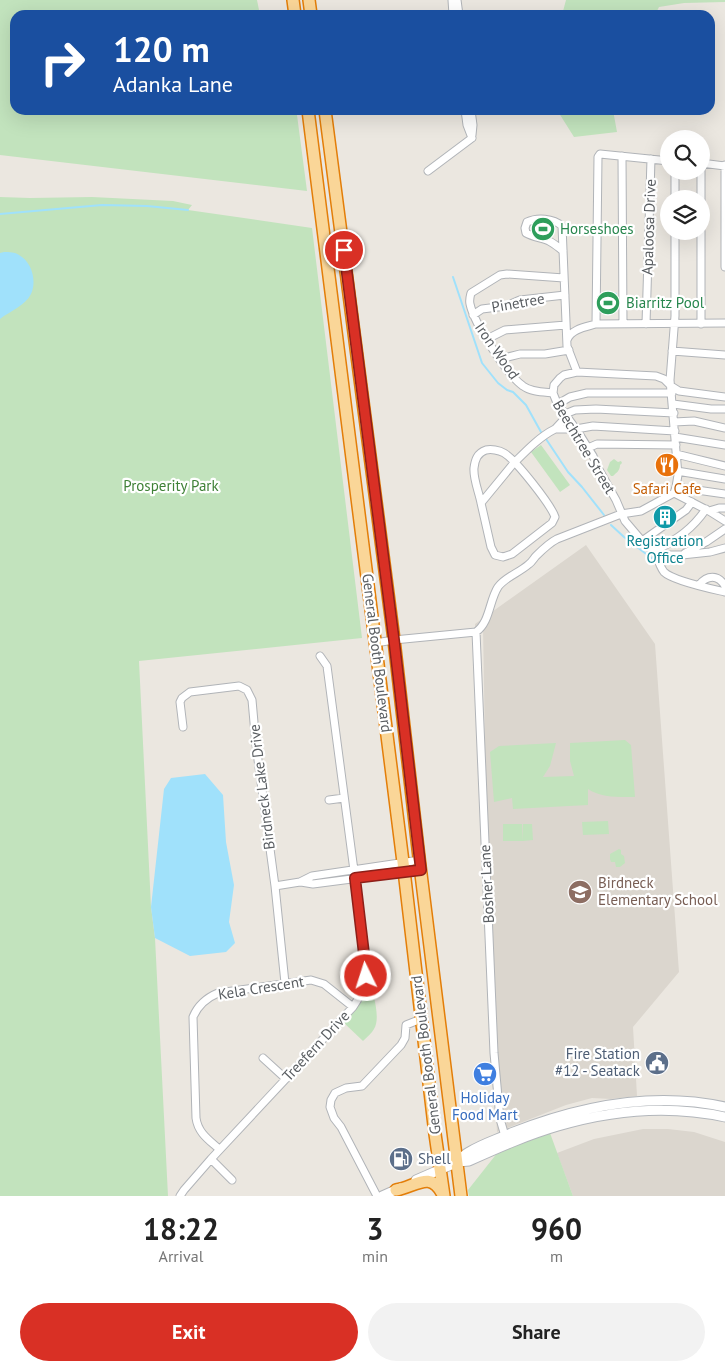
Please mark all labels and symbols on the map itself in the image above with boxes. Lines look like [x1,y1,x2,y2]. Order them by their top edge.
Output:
street label: Apaloosa Drive [637,179,660,275]
sports icon: Horseshoes [530,216,556,242]
place label: Horseshoes [560,219,634,238]
pin [323,229,365,271]
street label: Pinetree [490,289,546,317]
sports icon: Biarritz Pool [595,290,621,316]
place label: Biarritz Pool [626,293,705,312]
street label: Iron Wood [471,318,524,383]
street label: Beechtree Street [549,396,620,497]
restaurant icon: Safari Cafe [654,452,680,478]
park label: Prosperity Park [123,476,219,495]
place label: Safari Cafe [633,479,701,498]
building icon: Registration Office [652,504,678,530]
place label: Registration Office [626,531,704,567]
street label: General Booth Boulevard [358,572,397,734]
street label: Birdneck Lake Drive [244,723,279,851]
street label: Bosher Lane [475,844,498,924]
place label: Birdneck Elementary School [598,873,718,909]
school or university icon: Birdneck Elementary School [567,879,593,905]
position arrow [339,949,391,1001]
street label: Kela Crescent [217,971,305,1004]
street label: General Booth Boulevard [406,974,445,1136]
street label: Treefern Drive [278,1006,353,1085]
place label: Fire Station #12 - Seatack [555,1044,641,1080]
public building icon: Fire Station #12 - Seatack [644,1050,670,1076]
supermarket icon: Holiday Food Mart [472,1061,498,1087]
place label: Holiday Food Mart [452,1088,518,1124]
fuel station icon: Shell [388,1146,414,1172]
place label: Shell [418,1149,451,1168]

